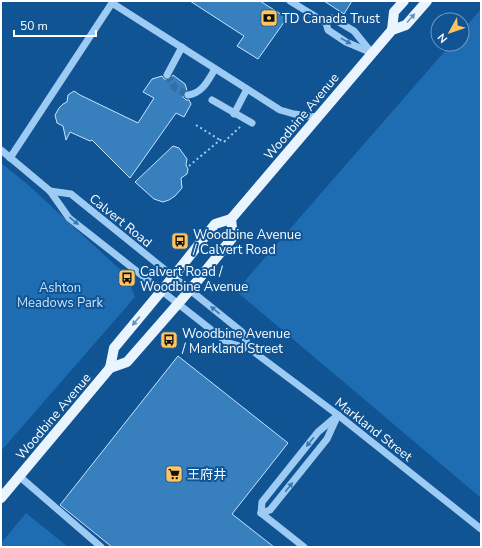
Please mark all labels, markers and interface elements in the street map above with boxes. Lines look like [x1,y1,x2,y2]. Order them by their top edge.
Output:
bank icon: TD Canada Trust [259,8,279,28]
place label: TD Canada Trust [282,10,380,28]
scale bar [14,12,96,38]
north arrow [430,12,470,52]
one-way arrow [407,13,416,24]
text: 50 m [20,18,48,34]
text: N [434,30,451,46]
one-way arrow [340,38,351,45]
street label: Woodbine Avenue [260,69,343,164]
street label: Calvert Road [85,190,155,252]
one-way arrow [68,217,79,226]
place label: Woodbine Avenue / Calvert Road [192,226,301,259]
bus stop icon: Woodbine Avenue / Calvert Road [170,231,190,251]
place label: Calvert Road / Woodbine Avenue [140,263,248,296]
bus stop icon: Calvert Road / Woodbine Avenue [117,268,137,288]
park label: Ashton Meadows Park [17,279,103,312]
one-way arrow [210,306,220,315]
one-way arrow [132,315,141,326]
place label: Woodbine Avenue / Markland Street [181,325,290,358]
bus stop icon: Woodbine Avenue / Markland Street [159,330,179,350]
street label: Woodbine Avenue [12,369,95,464]
street label: Markland Street [331,394,416,466]
one-way arrow [305,437,314,448]
supermarket icon: 王府井 [164,464,184,484]
place label: 王府井 [187,466,226,484]
one-way arrow [284,482,293,492]

